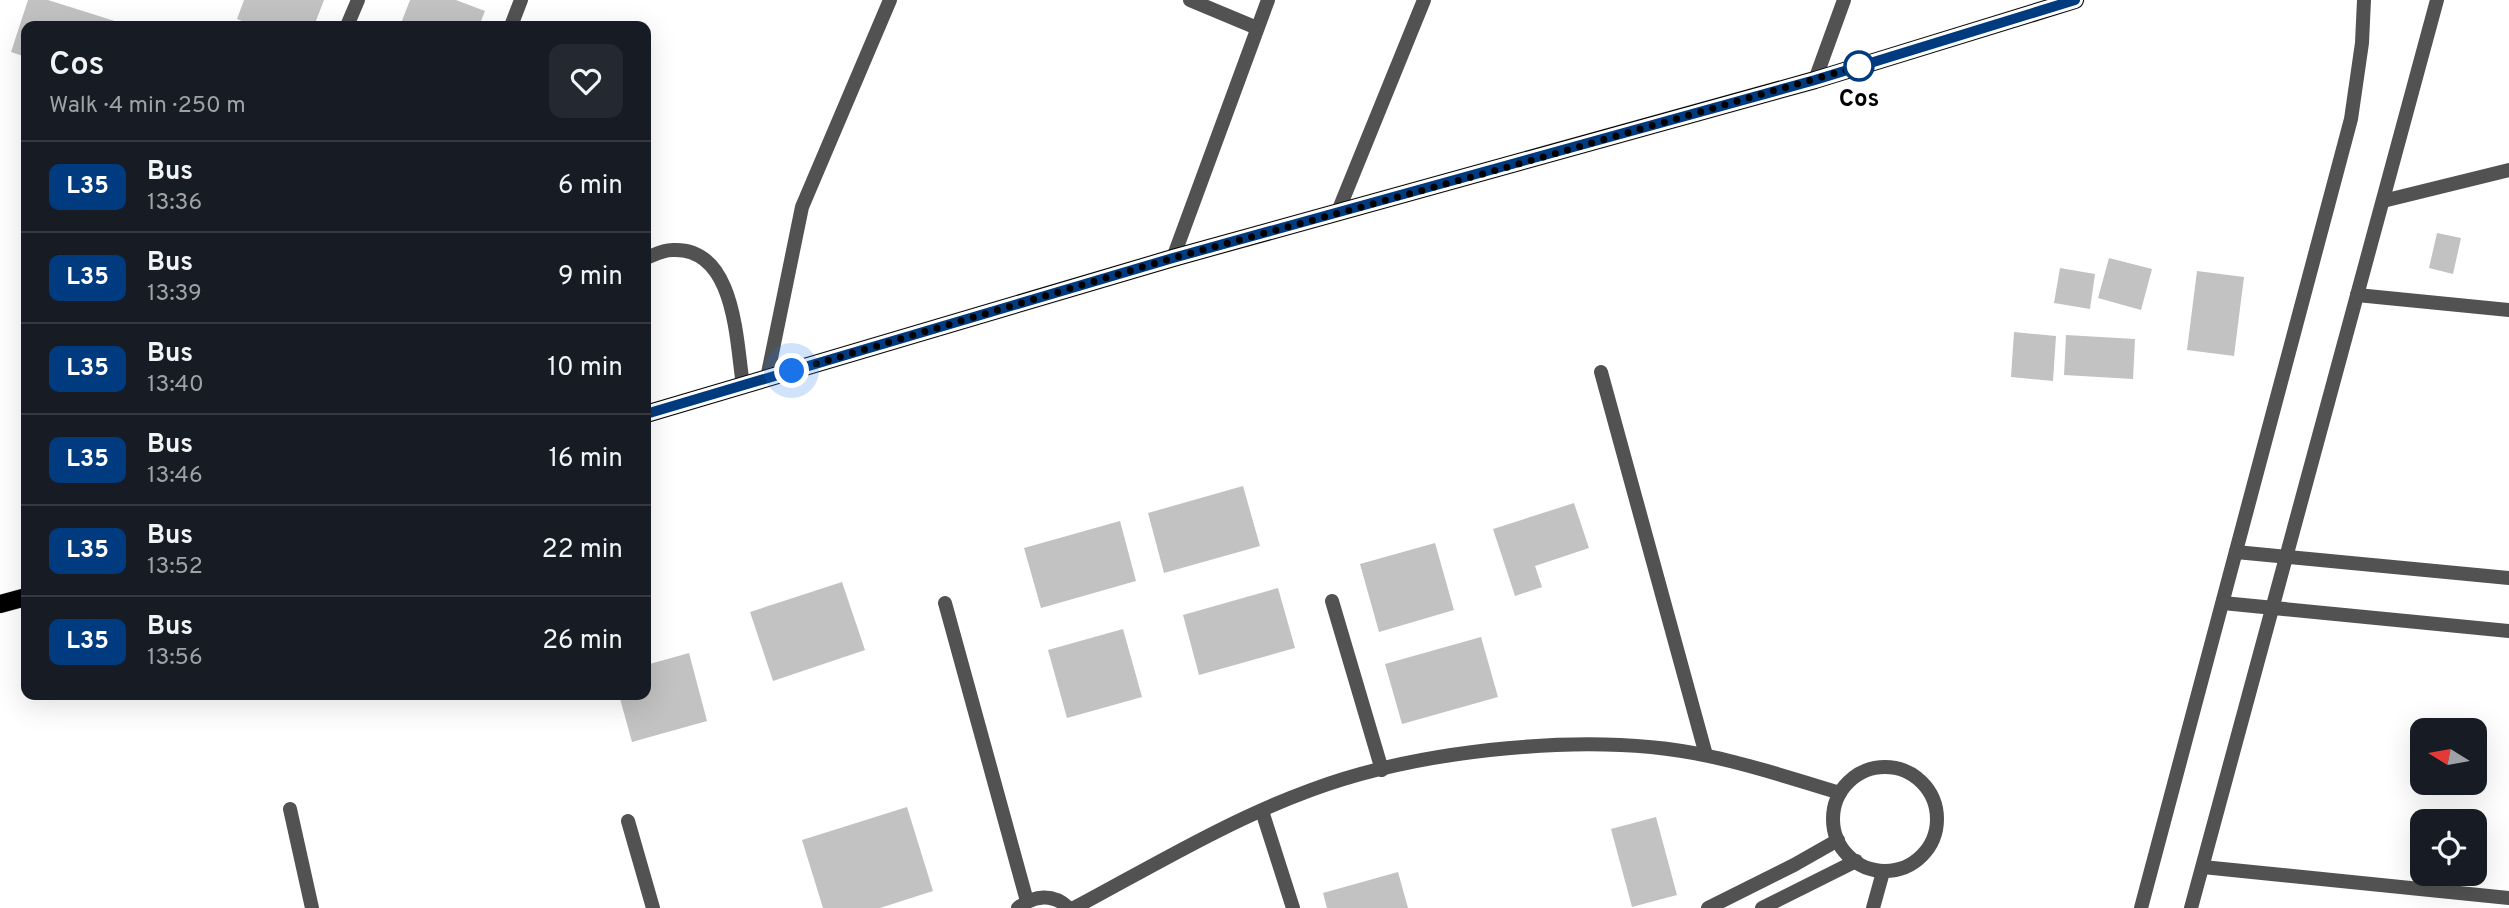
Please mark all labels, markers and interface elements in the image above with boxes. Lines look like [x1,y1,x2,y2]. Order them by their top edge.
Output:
button: heart [549,44,623,118]
text: Cos [49,45,104,87]
marker: Cos [1844,51,1874,81]
place label: Cos [1839,85,1879,115]
text: Walk · 4 min · 250 m [49,92,246,121]
text: Bus [147,156,193,189]
text: 6 min [558,170,623,203]
text: L35 [66,172,109,202]
text: 13:36 [147,189,202,218]
text: Bus [147,247,193,280]
text: 9 min [558,261,623,294]
text: L35 [66,263,109,293]
text: 13:39 [147,280,202,309]
text: Bus [147,338,193,371]
text: 10 min [547,352,623,385]
your location [774,353,809,388]
text: L35 [66,354,109,384]
text: 13:40 [147,371,204,400]
text: Bus [147,429,193,462]
text: 16 min [548,443,623,476]
text: L35 [66,445,109,475]
text: 13:46 [147,462,203,491]
text: Bus [147,520,193,553]
text: 22 min [542,534,623,567]
text: L35 [66,536,109,566]
text: 13:52 [147,553,203,582]
text: Bus [147,611,193,644]
text: 26 min [542,625,623,658]
text: L35 [66,627,109,657]
text: 13:56 [147,644,203,673]
north arrow [2410,718,2487,794]
map controls [2410,718,2487,886]
button: locate [2410,809,2487,886]

